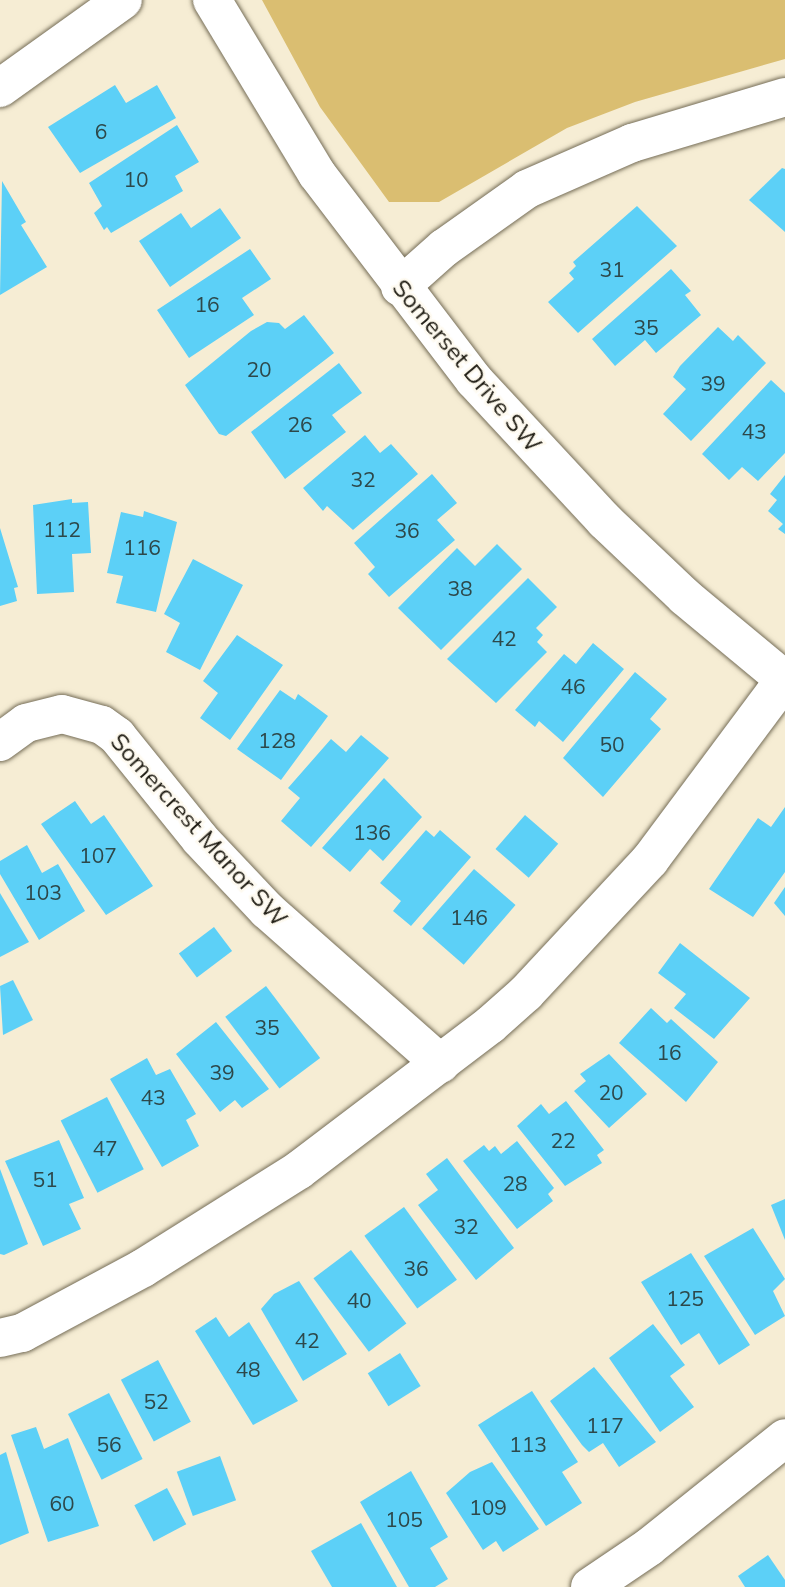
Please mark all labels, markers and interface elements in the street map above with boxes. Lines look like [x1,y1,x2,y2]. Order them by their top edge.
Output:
house number: 6 [95,118,107,144]
house number: 10 [123,166,149,192]
house number: 31 [599,256,625,282]
street label: Somerset Drive SW [386,274,548,458]
house number: 16 [194,291,220,317]
house number: 35 [633,314,659,340]
house number: 20 [246,356,272,382]
house number: 39 [700,370,726,396]
house number: 26 [287,411,313,437]
house number: 43 [741,418,767,444]
house number: 32 [350,466,376,492]
house number: 112 [43,516,81,542]
house number: 36 [394,517,420,543]
house number: 116 [123,534,161,560]
house number: 38 [447,575,473,601]
house number: 42 [491,625,517,651]
house number: 46 [560,673,586,699]
street label: Somercrest Manor SW [105,727,293,933]
house number: 128 [258,727,296,753]
house number: 50 [599,731,625,757]
house number: 136 [353,819,391,845]
house number: 107 [79,842,117,868]
house number: 103 [24,879,62,905]
house number: 146 [450,904,488,930]
house number: 35 [254,1014,280,1040]
house number: 16 [656,1039,682,1065]
house number: 39 [209,1059,235,1085]
house number: 20 [598,1079,624,1105]
house number: 43 [140,1084,166,1110]
house number: 22 [550,1127,576,1153]
house number: 47 [92,1135,118,1161]
house number: 51 [32,1166,58,1192]
house number: 28 [502,1170,528,1196]
house number: 32 [453,1213,479,1239]
house number: 36 [403,1255,429,1281]
house number: 125 [666,1285,704,1311]
house number: 40 [346,1287,372,1313]
house number: 42 [294,1327,320,1353]
house number: 48 [235,1356,261,1382]
house number: 52 [143,1388,169,1414]
house number: 117 [586,1412,624,1438]
house number: 56 [96,1431,122,1457]
house number: 113 [509,1431,547,1457]
house number: 60 [49,1490,75,1516]
house number: 109 [469,1494,507,1520]
house number: 105 [385,1506,423,1532]

